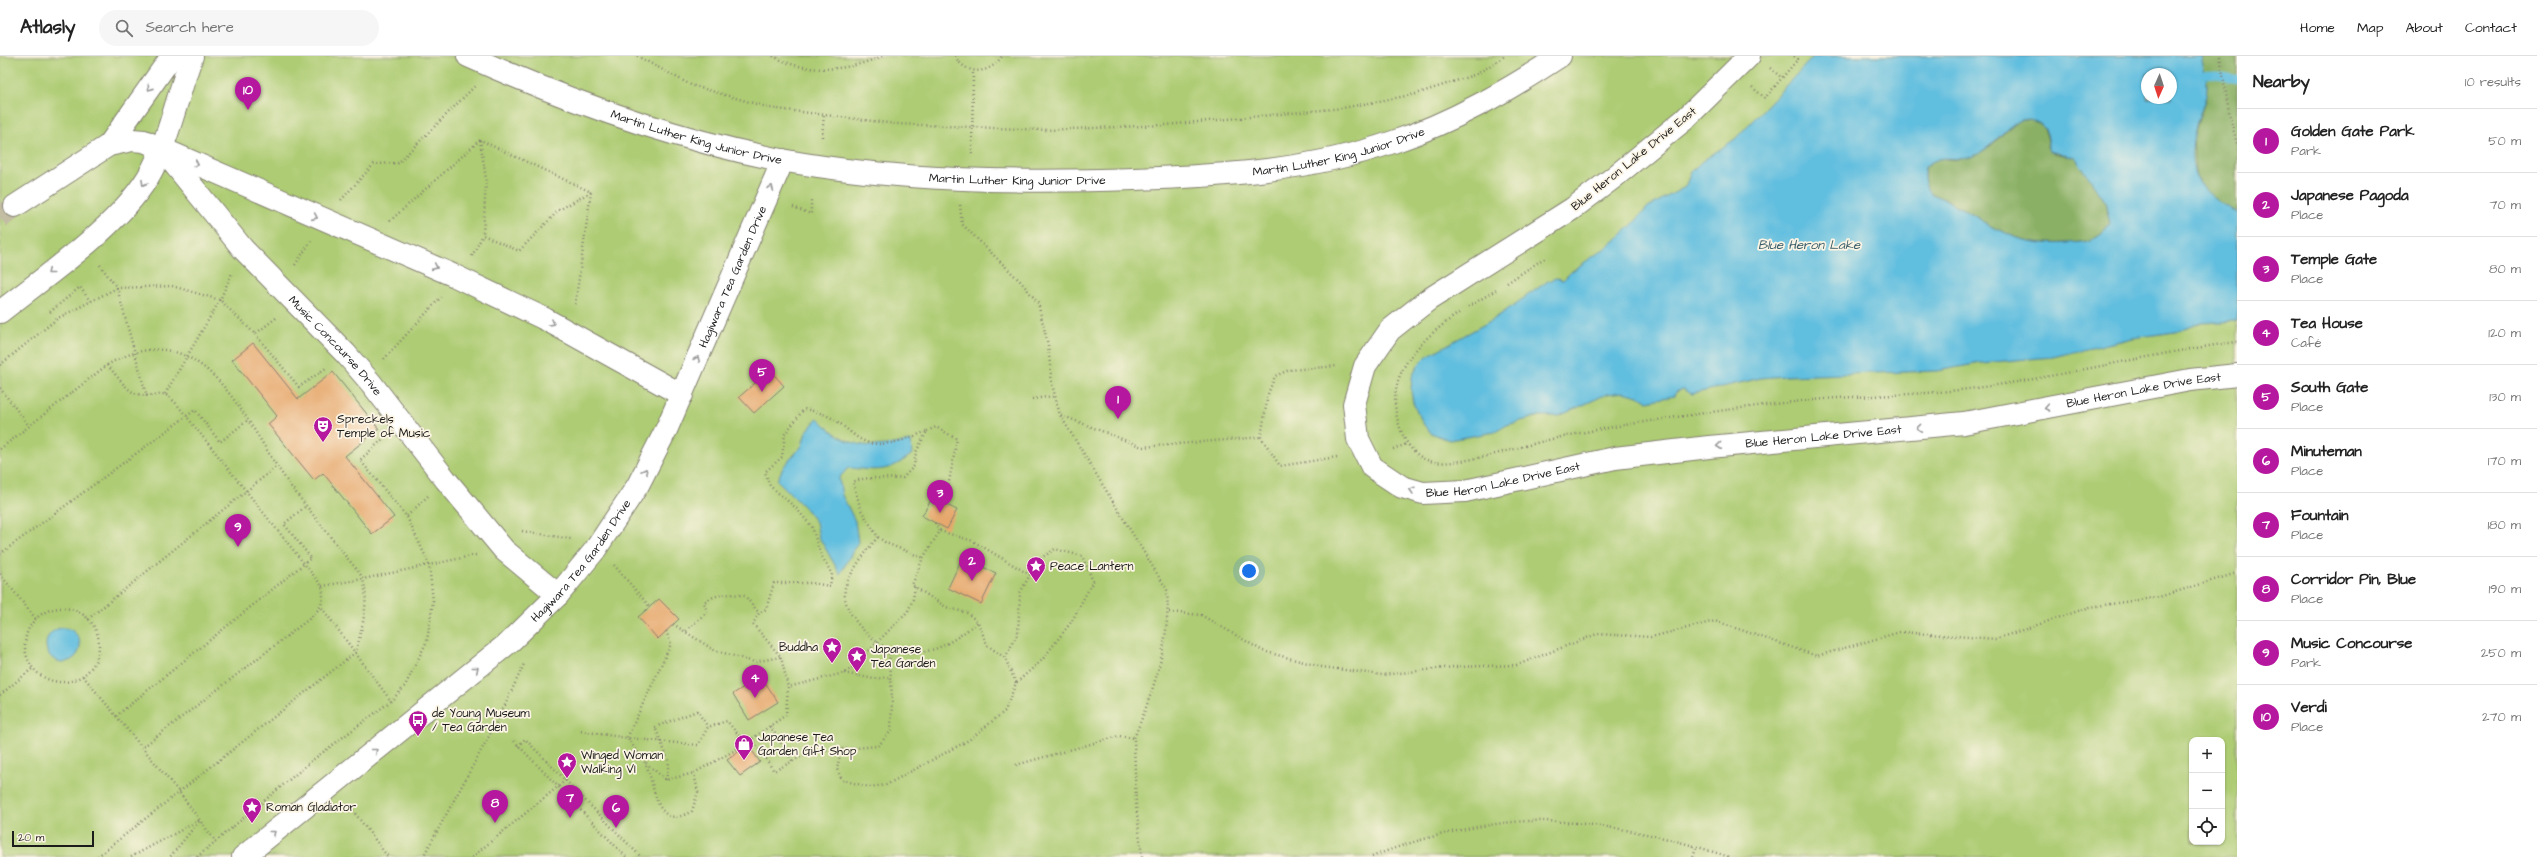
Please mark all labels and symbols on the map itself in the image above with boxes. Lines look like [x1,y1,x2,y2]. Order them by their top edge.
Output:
north arrow [2141,68,2177,104]
pin: 10 [235,77,261,110]
one-way arrow [147,84,155,91]
street label: Blue Heron Lake Drive East [1568,103,1700,215]
street label: Martin Luther King Junior Drive [609,106,784,169]
street label: Martin Luther King Junior Drive [1252,122,1428,180]
one-way arrow [192,159,200,167]
street label: Martin Luther King Junior Drive [928,169,1106,190]
one-way arrow [142,179,149,186]
one-way arrow [766,185,774,192]
street label: Hagiwara Tea Garden Drive [694,203,771,350]
one-way arrow [311,212,318,220]
water label: Blue Heron Lake [1758,236,1861,254]
one-way arrow [431,263,438,271]
one-way arrow [47,267,55,274]
street label: Music Concourse Drive [285,292,386,400]
one-way arrow [548,319,555,326]
one-way arrow [692,356,700,363]
pin: 5 [749,359,775,392]
street label: Blue Heron Lake Drive East [2065,368,2222,412]
pin: 1 [1105,386,1131,419]
one-way arrow [2044,403,2050,412]
place label: Spreckels Temple of Music [337,411,431,442]
theatre icon: Spreckels Temple of Music [312,415,334,443]
street label: Blue Heron Lake Drive East [1745,420,1902,452]
one-way arrow [1916,423,1922,432]
one-way arrow [1716,441,1722,450]
street label: Blue Heron Lake Drive East [1425,457,1582,501]
one-way arrow [641,468,648,475]
pin: 3 [927,480,953,513]
one-way arrow [1409,486,1416,495]
street label: Hagiwara Tea Garden Drive [527,495,635,626]
pin: 9 [225,514,251,547]
pin: 2 [959,548,985,581]
place icon: Peace Lantern [1025,555,1047,583]
place label: Peace Lantern [1050,558,1134,575]
your location [1239,561,1259,581]
place icon: Buddha [821,636,843,664]
place label: Buddha [779,639,818,656]
place label: Japanese Tea Garden [871,641,936,672]
place icon: Japanese Tea Garden [846,645,868,673]
pin: 4 [742,665,768,698]
one-way arrow [471,667,478,674]
place label: de Young Museum / Tea Garden [432,705,530,736]
bus stop icon: de Young Museum / Tea Garden [407,709,429,737]
place label: Japanese Tea Garden Gift Shop [758,729,857,760]
shop icon: Japanese Tea Garden Gift Shop [733,733,755,761]
place label: Winged Woman Walking VI [581,747,663,779]
one-way arrow [370,749,377,756]
place icon: Winged Woman Walking VI [556,751,578,779]
pin: 7 [557,785,583,818]
pin: 8 [482,790,508,823]
pin: 6 [603,795,629,828]
place icon: Roman Gladiator [241,796,263,824]
place label: Roman Gladiator [266,799,357,816]
scale bar [12,829,94,848]
one-way arrow [269,830,276,837]

